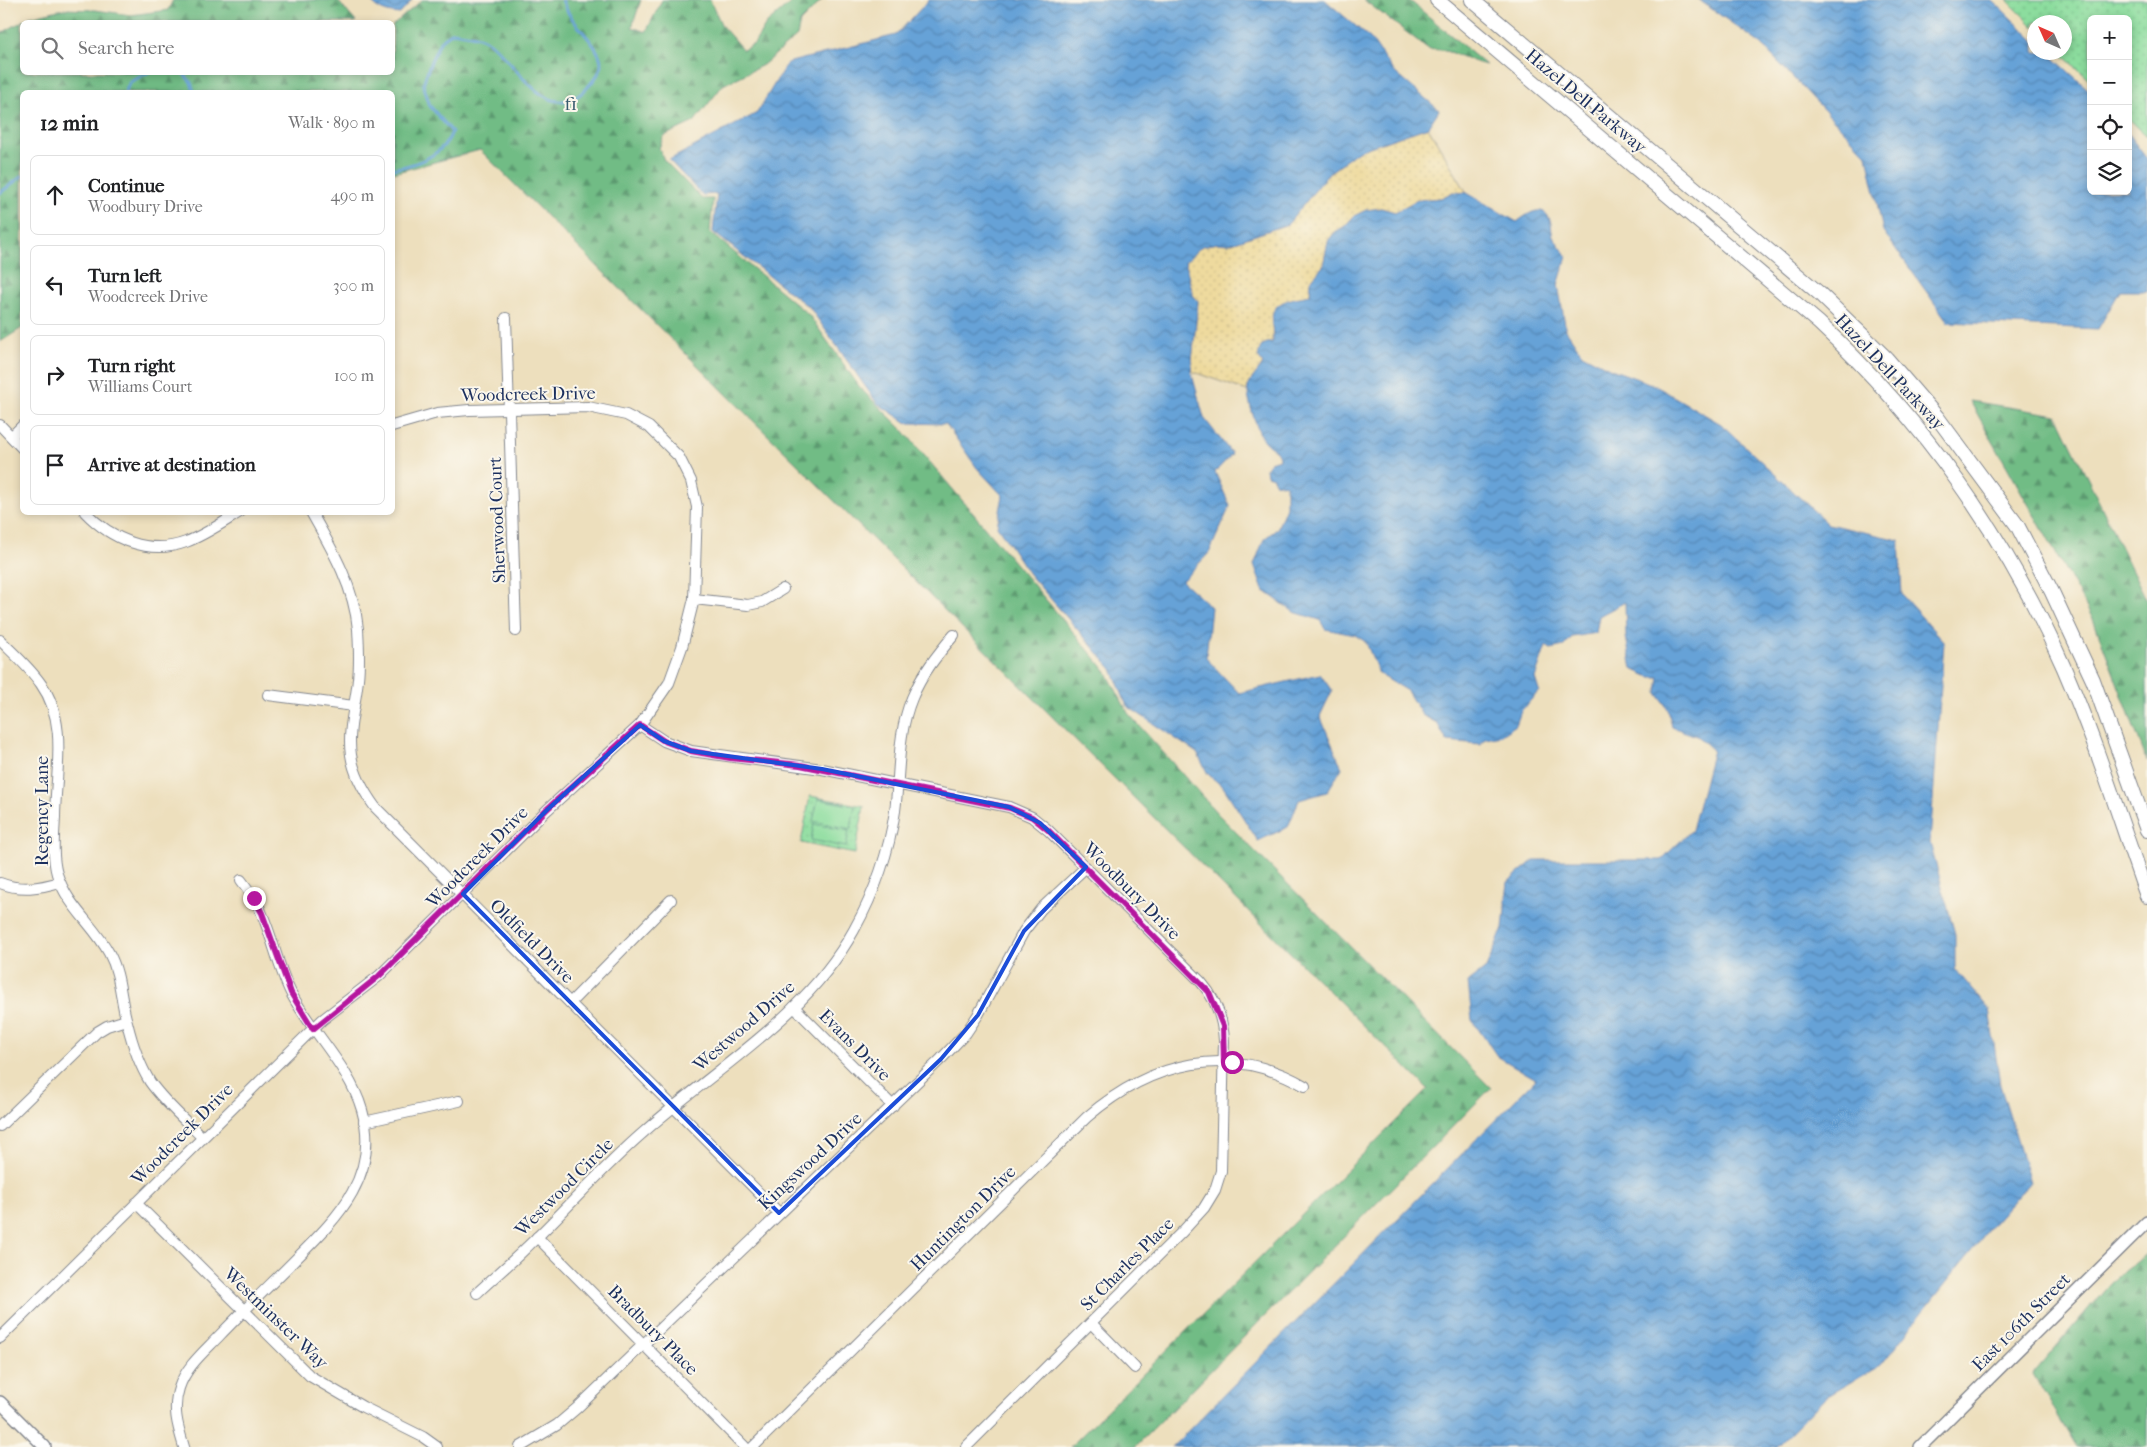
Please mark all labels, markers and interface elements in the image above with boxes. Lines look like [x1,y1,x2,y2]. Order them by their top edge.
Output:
north arrow [2027,15,2072,60]
map controls [2087,15,2132,195]
button: + [2087,15,2132,60]
search box [20,20,395,75]
icon: search [38,34,66,62]
text: Search here [78,37,174,59]
street label: Hazel Dell Parkway [1521,45,1651,159]
button: − [2087,60,2132,105]
park label: f1 [565,94,577,115]
button: locate [2087,105,2132,150]
text: 12 min [40,111,99,135]
text: Walk · 890 m [288,113,375,132]
button: layers [2087,150,2132,195]
text: Continue [88,175,164,197]
icon: ahead [41,181,69,209]
text: 490 m [331,186,374,205]
text: Woodbury Drive [88,197,203,216]
text: Turn left [88,265,162,287]
icon: left [41,271,69,299]
text: 300 m [333,276,374,295]
text: Woodcreek Drive [88,287,208,306]
street label: Hazel Dell Parkway [1830,310,1950,436]
text: Turn right [88,355,175,377]
icon: right [41,361,69,389]
text: 100 m [334,366,374,385]
text: Williams Court [88,377,192,396]
street label: Woodcreek Drive [459,383,596,406]
icon: arrive [41,451,69,479]
text: Arrive at destination [88,454,256,476]
street label: Sherwood Court [485,456,510,584]
street label: Regency Lane [32,756,53,866]
street label: Woodcreek Drive [422,802,533,913]
street label: Woodbury Drive [1078,838,1185,944]
route end [243,887,266,910]
street label: Oldfield Drive [485,895,578,988]
street label: Westwood Drive [689,977,799,1077]
street label: Evans Drive [814,1005,895,1086]
route start [1221,1051,1244,1074]
street label: Woodcreek Drive [127,1079,238,1190]
street label: Kingswood Drive [754,1108,867,1215]
street label: Westwood Circle [510,1134,618,1241]
street label: Huntington Drive [906,1161,1020,1275]
street label: St Charles Place [1076,1213,1178,1315]
street label: Westminster Way [218,1263,333,1374]
street label: East 106th Street [1968,1269,2075,1376]
street label: Bradbury Place [603,1281,702,1380]

